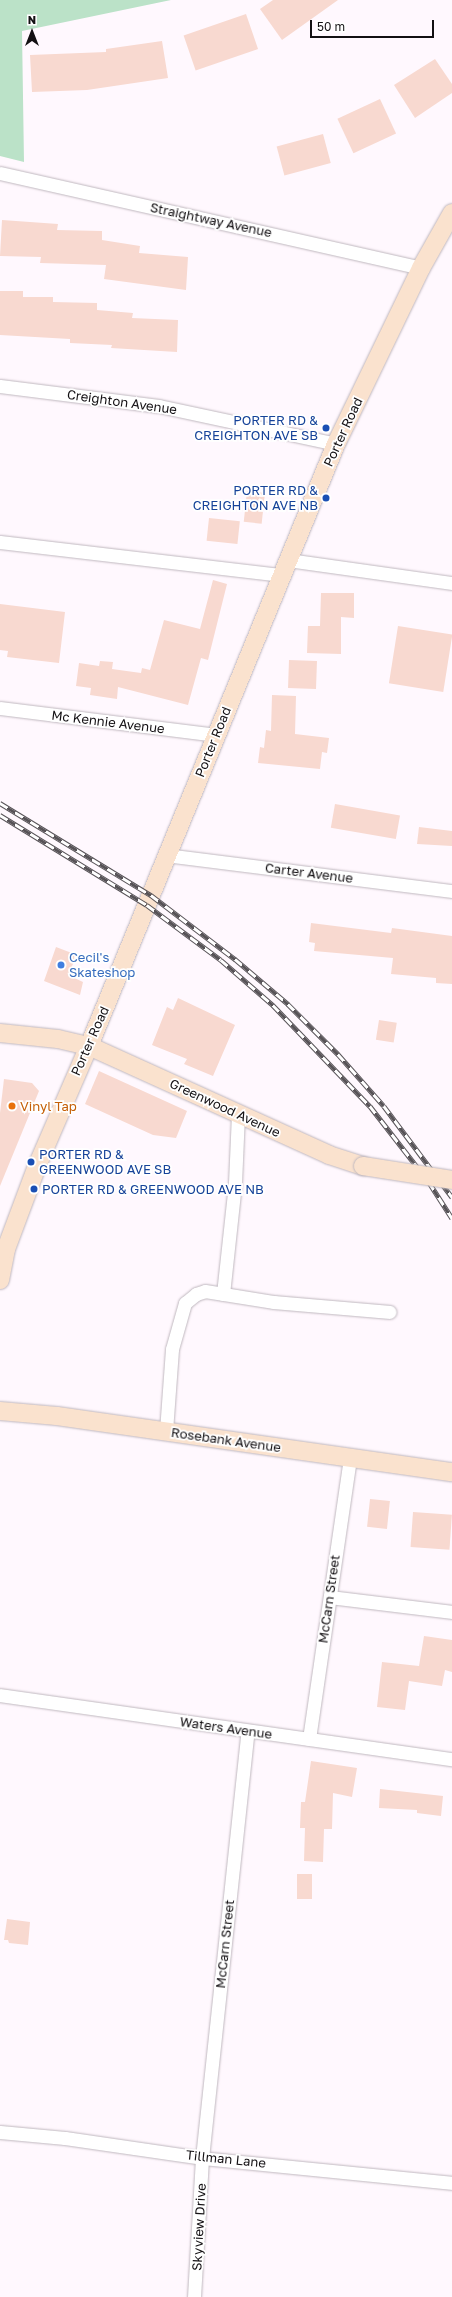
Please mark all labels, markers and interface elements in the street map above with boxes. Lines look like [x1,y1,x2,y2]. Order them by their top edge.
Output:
north arrow [12,12,52,52]
scale bar [312,12,436,38]
text: N [28,13,36,26]
text: 50 m [317,19,345,34]
street label: Straightway Avenue [149,199,273,241]
street label: Creighton Avenue [66,387,178,417]
street label: Porter Road [320,395,366,469]
place label: PORTER RD & CREIGHTON AVE SB [194,413,318,444]
marker: PORTER RD & CREIGHTON AVE SB [321,423,331,433]
place label: PORTER RD & CREIGHTON AVE NB [193,483,318,514]
marker: PORTER RD & CREIGHTON AVE NB [321,493,331,503]
street label: Porter Road [192,705,234,779]
street label: Mc Kennie Avenue [51,707,165,737]
street label: Carter Avenue [264,860,354,886]
place label: Cecil's Skateshop [69,950,135,981]
marker: Cecil's Skateshop [56,960,66,970]
street label: Porter Road [68,1004,112,1078]
street label: Greenwood Avenue [167,1076,283,1140]
place label: Vinyl Tap [20,1098,77,1114]
marker: Vinyl Tap [7,1101,17,1111]
place label: PORTER RD & GREENWOOD AVE SB [39,1147,171,1178]
marker: PORTER RD & GREENWOOD AVE SB [26,1157,36,1167]
place label: PORTER RD & GREENWOOD AVE NB [42,1181,264,1197]
marker: PORTER RD & GREENWOOD AVE NB [29,1184,39,1194]
street label: Rosebank Avenue [170,1425,282,1455]
street label: McCarn Street [315,1554,343,1644]
street label: Waters Avenue [179,1714,273,1742]
street label: McCarn Street [213,1899,237,1989]
street label: Tillman Lane [185,2147,267,2171]
street label: Skyview Drive [189,2183,209,2271]

